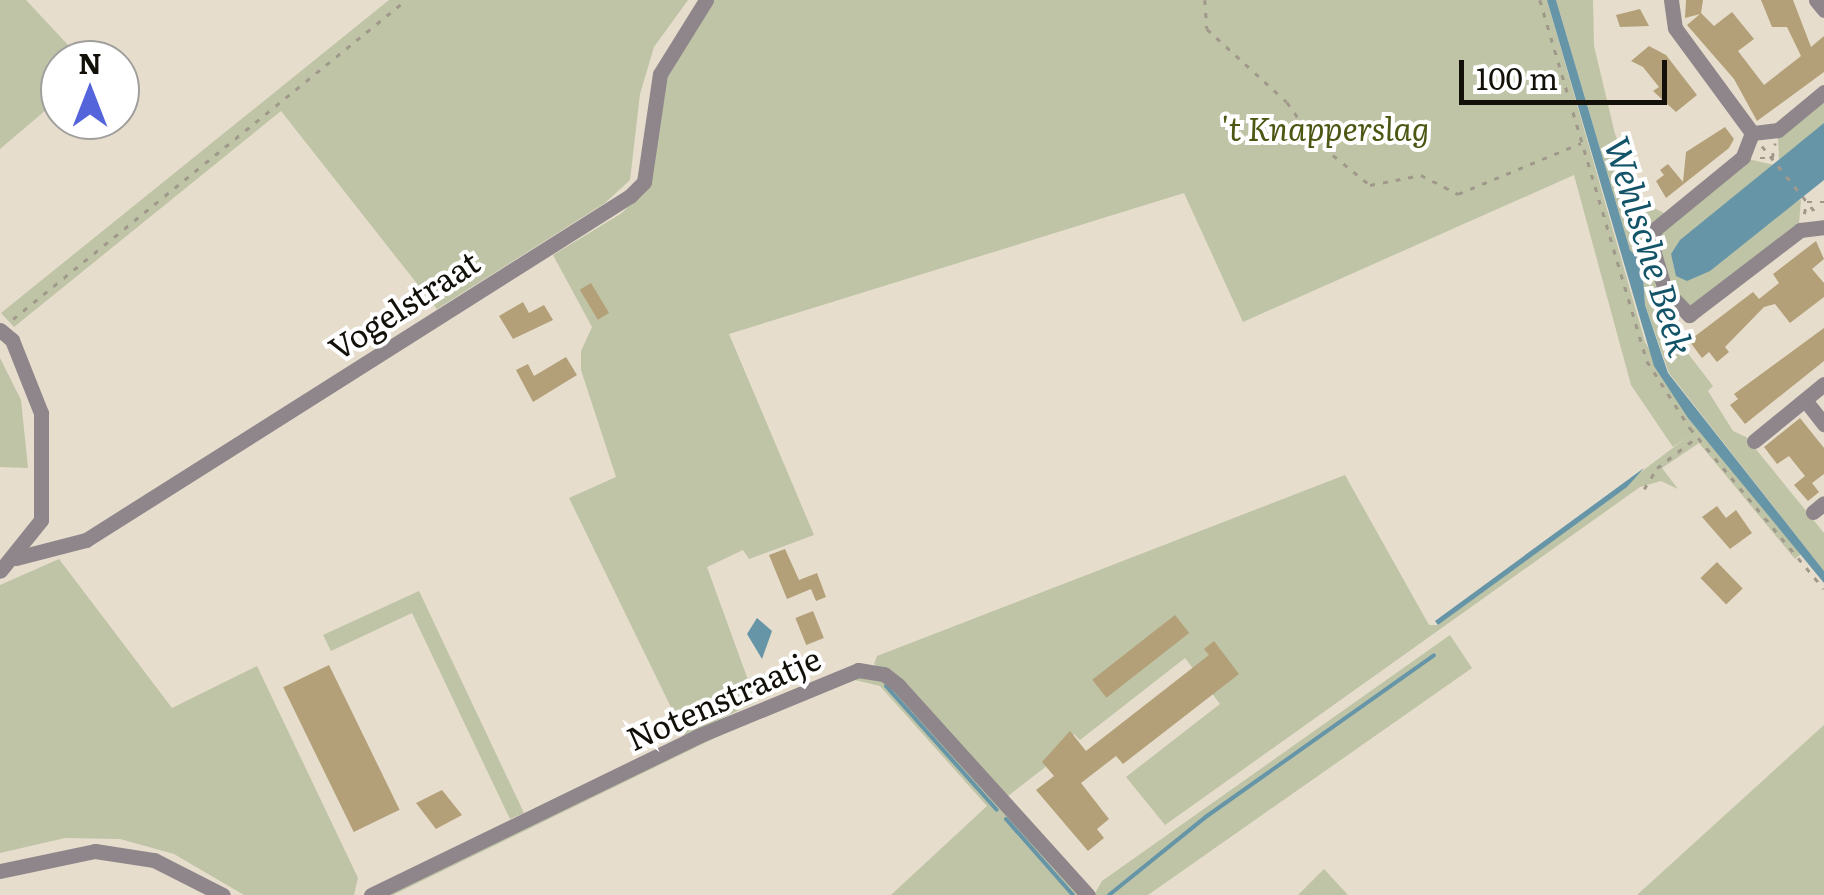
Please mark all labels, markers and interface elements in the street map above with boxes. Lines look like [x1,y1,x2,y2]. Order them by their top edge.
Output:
north arrow [40,40,140,140]
scale bar [1464,40,1672,102]
text: N [78,41,102,83]
text: 100 m [1476,55,1558,99]
park label: 't Knapperslag [1221,108,1429,146]
water label: Wehlsche Beek [1598,131,1704,361]
street label: Vogelstraat [321,241,485,367]
street label: Notenstraatje [620,637,826,757]

